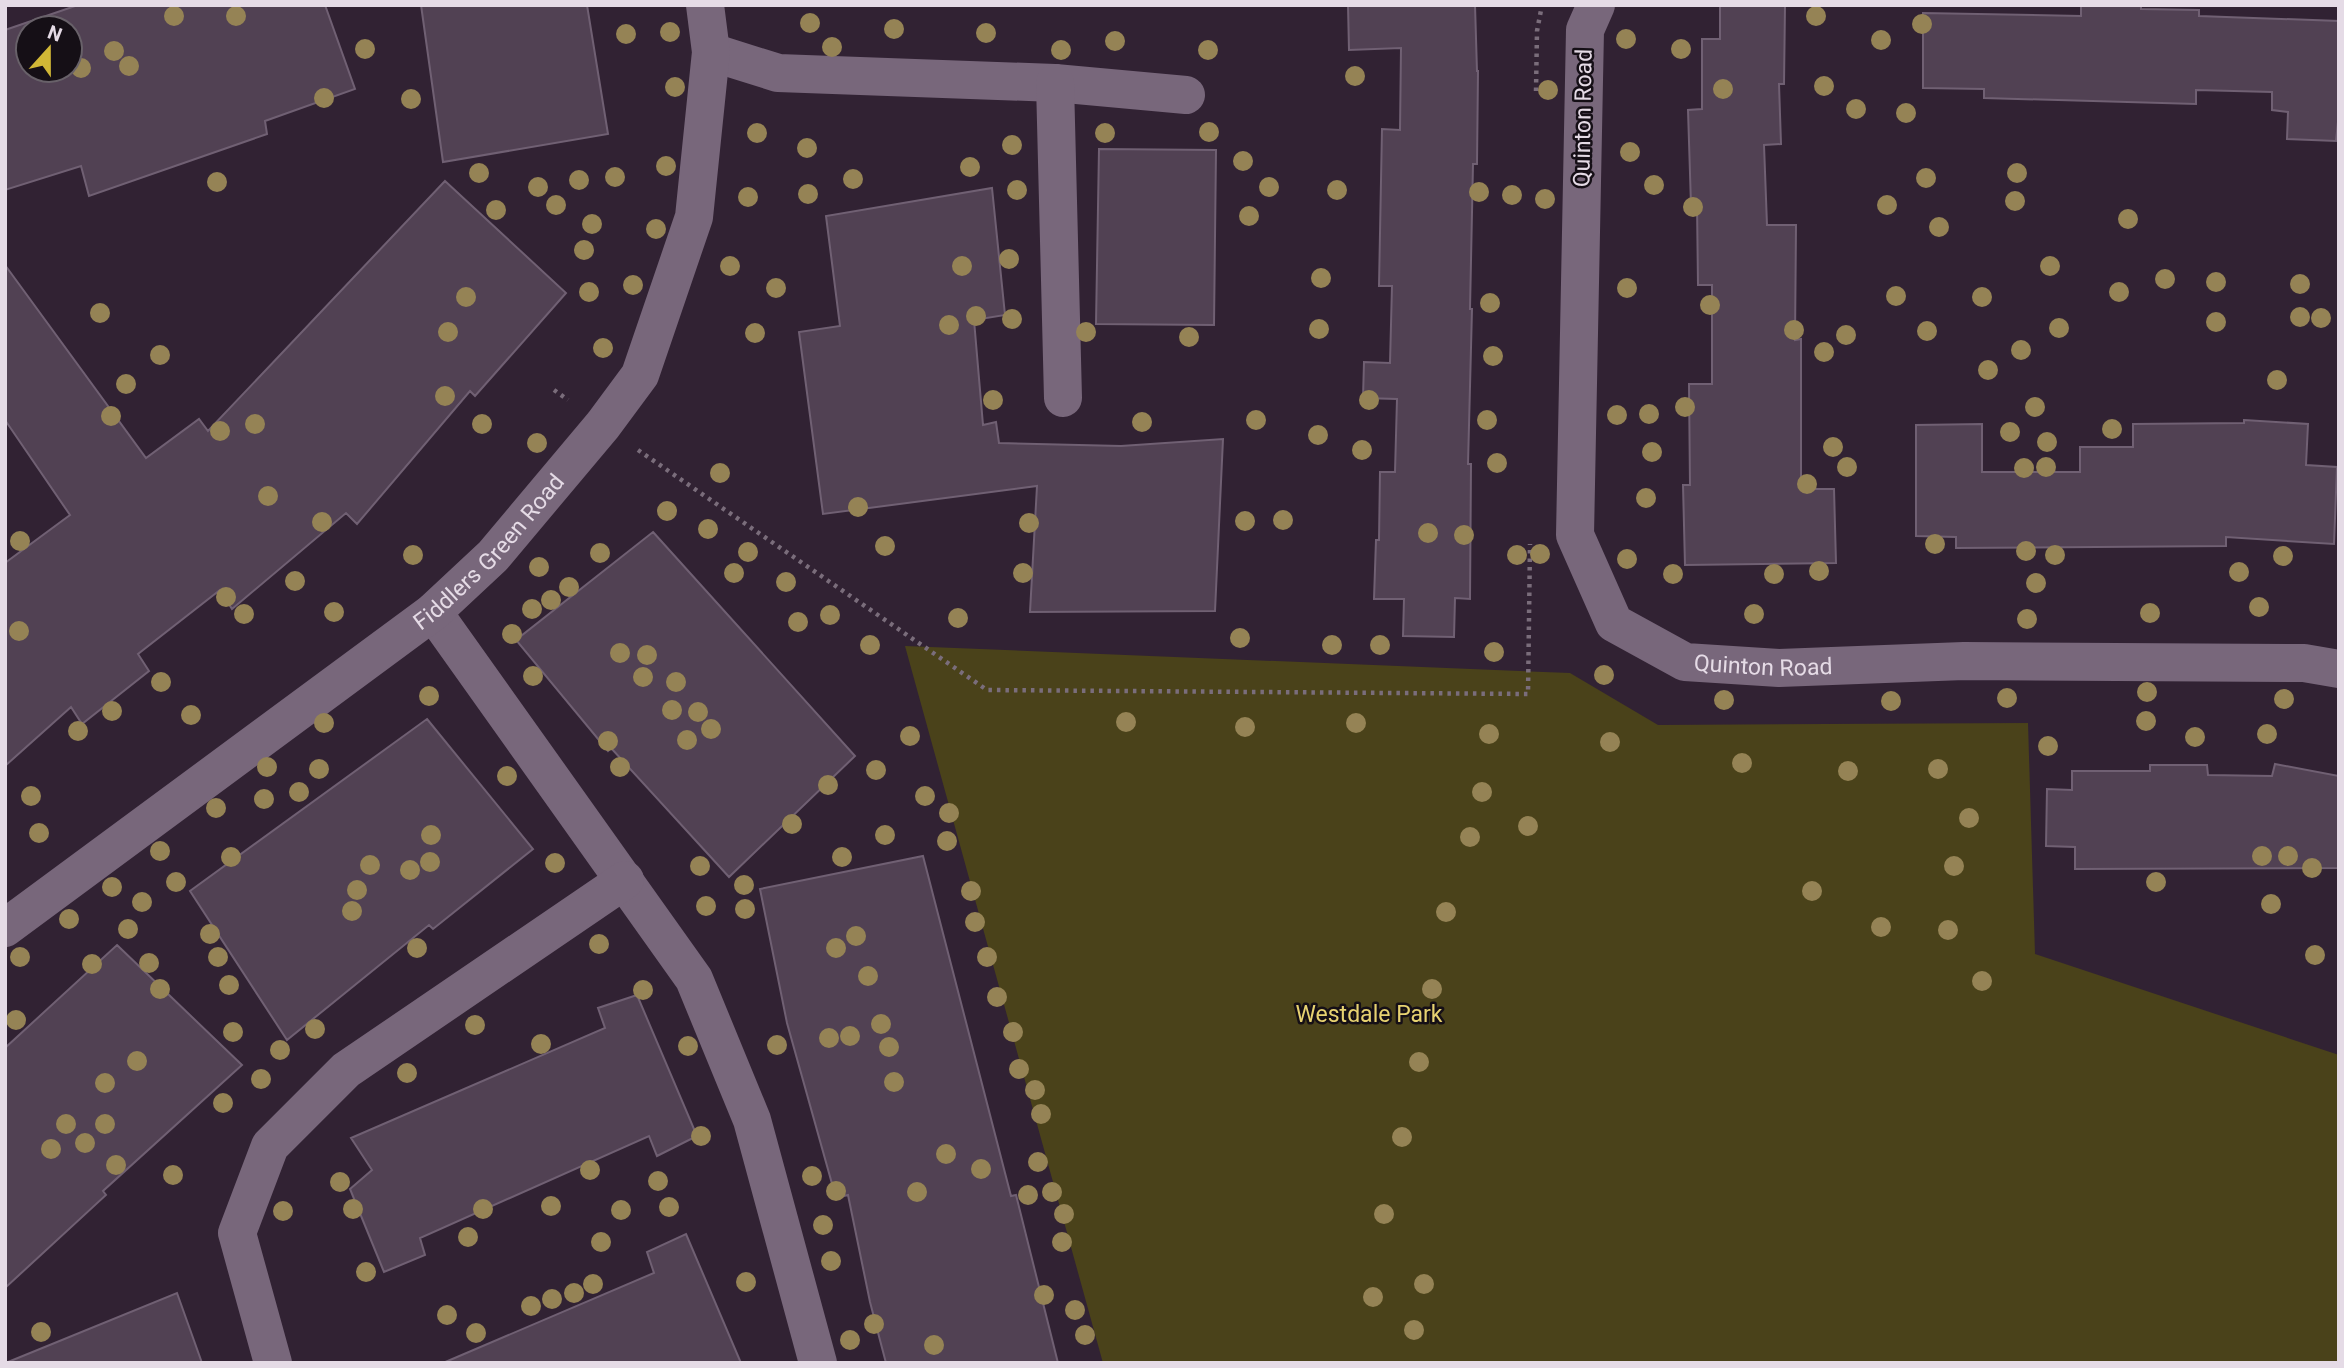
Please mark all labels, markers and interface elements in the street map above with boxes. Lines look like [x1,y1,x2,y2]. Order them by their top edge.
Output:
north arrow [14,14,84,84]
text: N [45,20,65,47]
street label: Quinton Road [1568,49,1598,187]
street label: Fiddlers Green Road [408,468,570,635]
street label: Quinton Road [1693,649,1833,682]
park label: Westdale Park [1296,1001,1443,1028]

